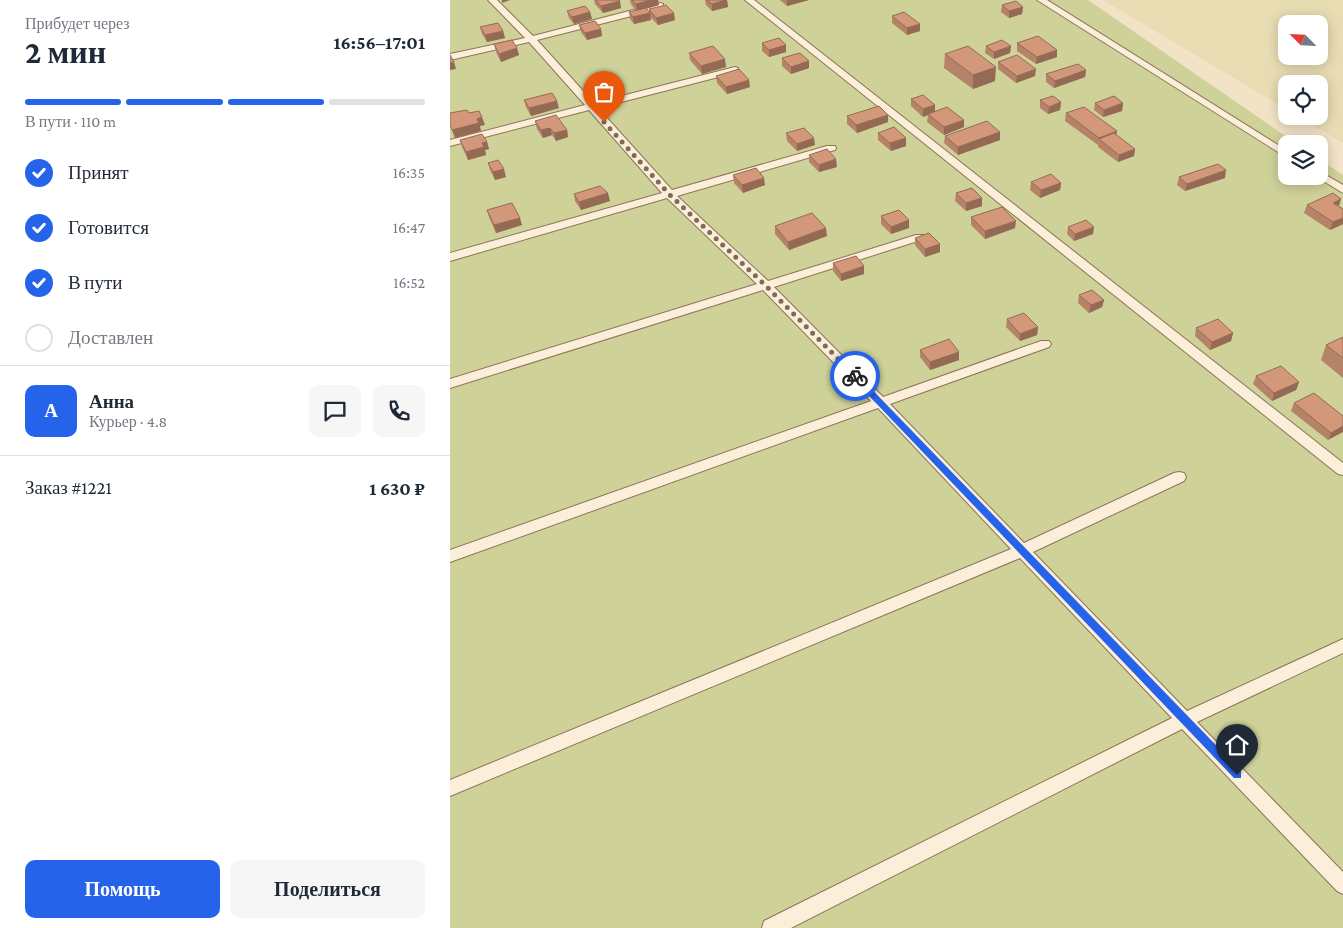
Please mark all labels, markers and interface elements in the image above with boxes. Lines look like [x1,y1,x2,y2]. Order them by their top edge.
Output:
text: Прибудет через [25,15,130,32]
north arrow [1278,15,1328,65]
map controls [1278,15,1328,185]
text: 16:56–17:01 [333,32,425,53]
text: 2 мин [25,34,106,70]
pin [583,71,625,122]
button: locate [1278,75,1328,125]
icon: bag [590,78,618,106]
text: В пути · 110 m [25,113,116,130]
button: layers [1278,135,1328,185]
icon: check [25,159,53,187]
text: Принят [68,162,129,183]
text: 16:35 [393,164,425,181]
icon: check [25,214,53,242]
text: Готовится [68,217,149,238]
text: 16:47 [393,219,425,236]
icon: check [25,269,53,297]
text: В пути [68,272,122,293]
text: 16:52 [393,274,425,291]
text: Доставлен [68,327,153,348]
courier [830,351,880,401]
icon: bike [841,362,869,390]
button: chat [309,385,361,437]
button: phone [373,385,425,437]
text: Анна [89,391,134,412]
text: А [44,400,58,421]
text: Курьер · 4.8 [89,413,167,430]
text: Заказ #1221 [25,477,112,498]
text: 1 630 ₽ [369,478,425,499]
pin [1216,724,1258,775]
icon: home [1223,731,1251,759]
button: Помощь [25,860,220,918]
button: Поделиться [230,860,425,918]

